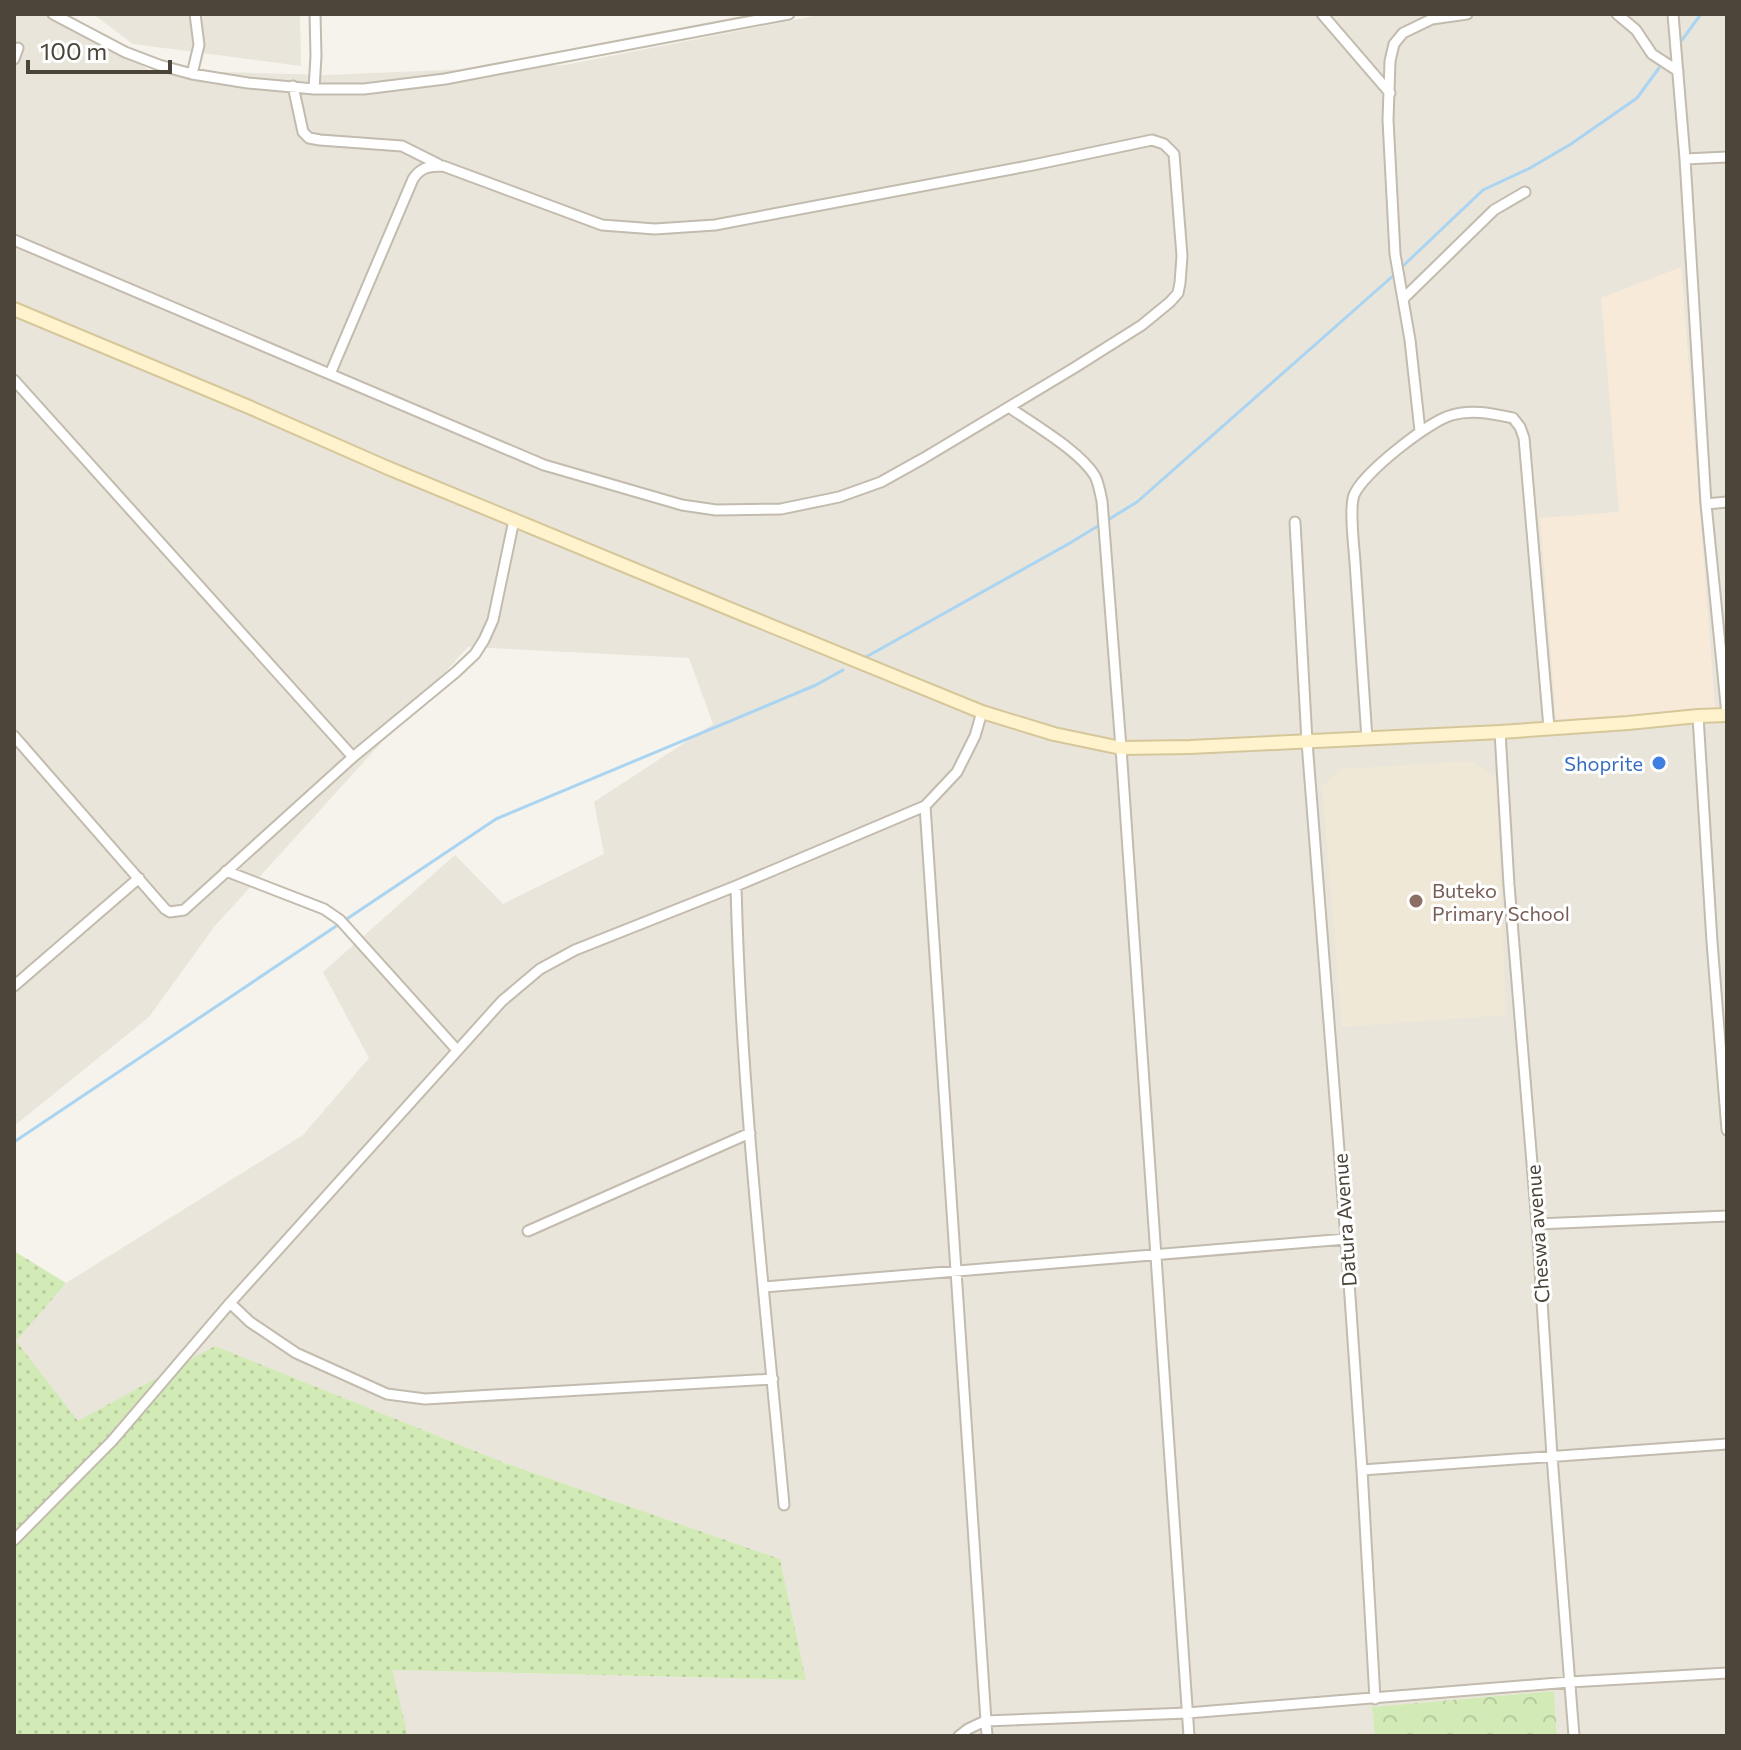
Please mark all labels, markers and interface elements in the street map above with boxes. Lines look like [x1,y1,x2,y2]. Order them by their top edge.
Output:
scale bar [28,24,170,74]
text: 100 m [40,36,107,65]
place label: Shoprite [1564,751,1643,775]
marker: Shoprite [1650,754,1668,772]
place label: Buteko Primary School [1432,878,1570,925]
marker: Buteko Primary School [1407,892,1425,910]
street label: Datura Avenue [1327,1153,1361,1287]
street label: Cheswa avenue [1520,1164,1554,1304]

